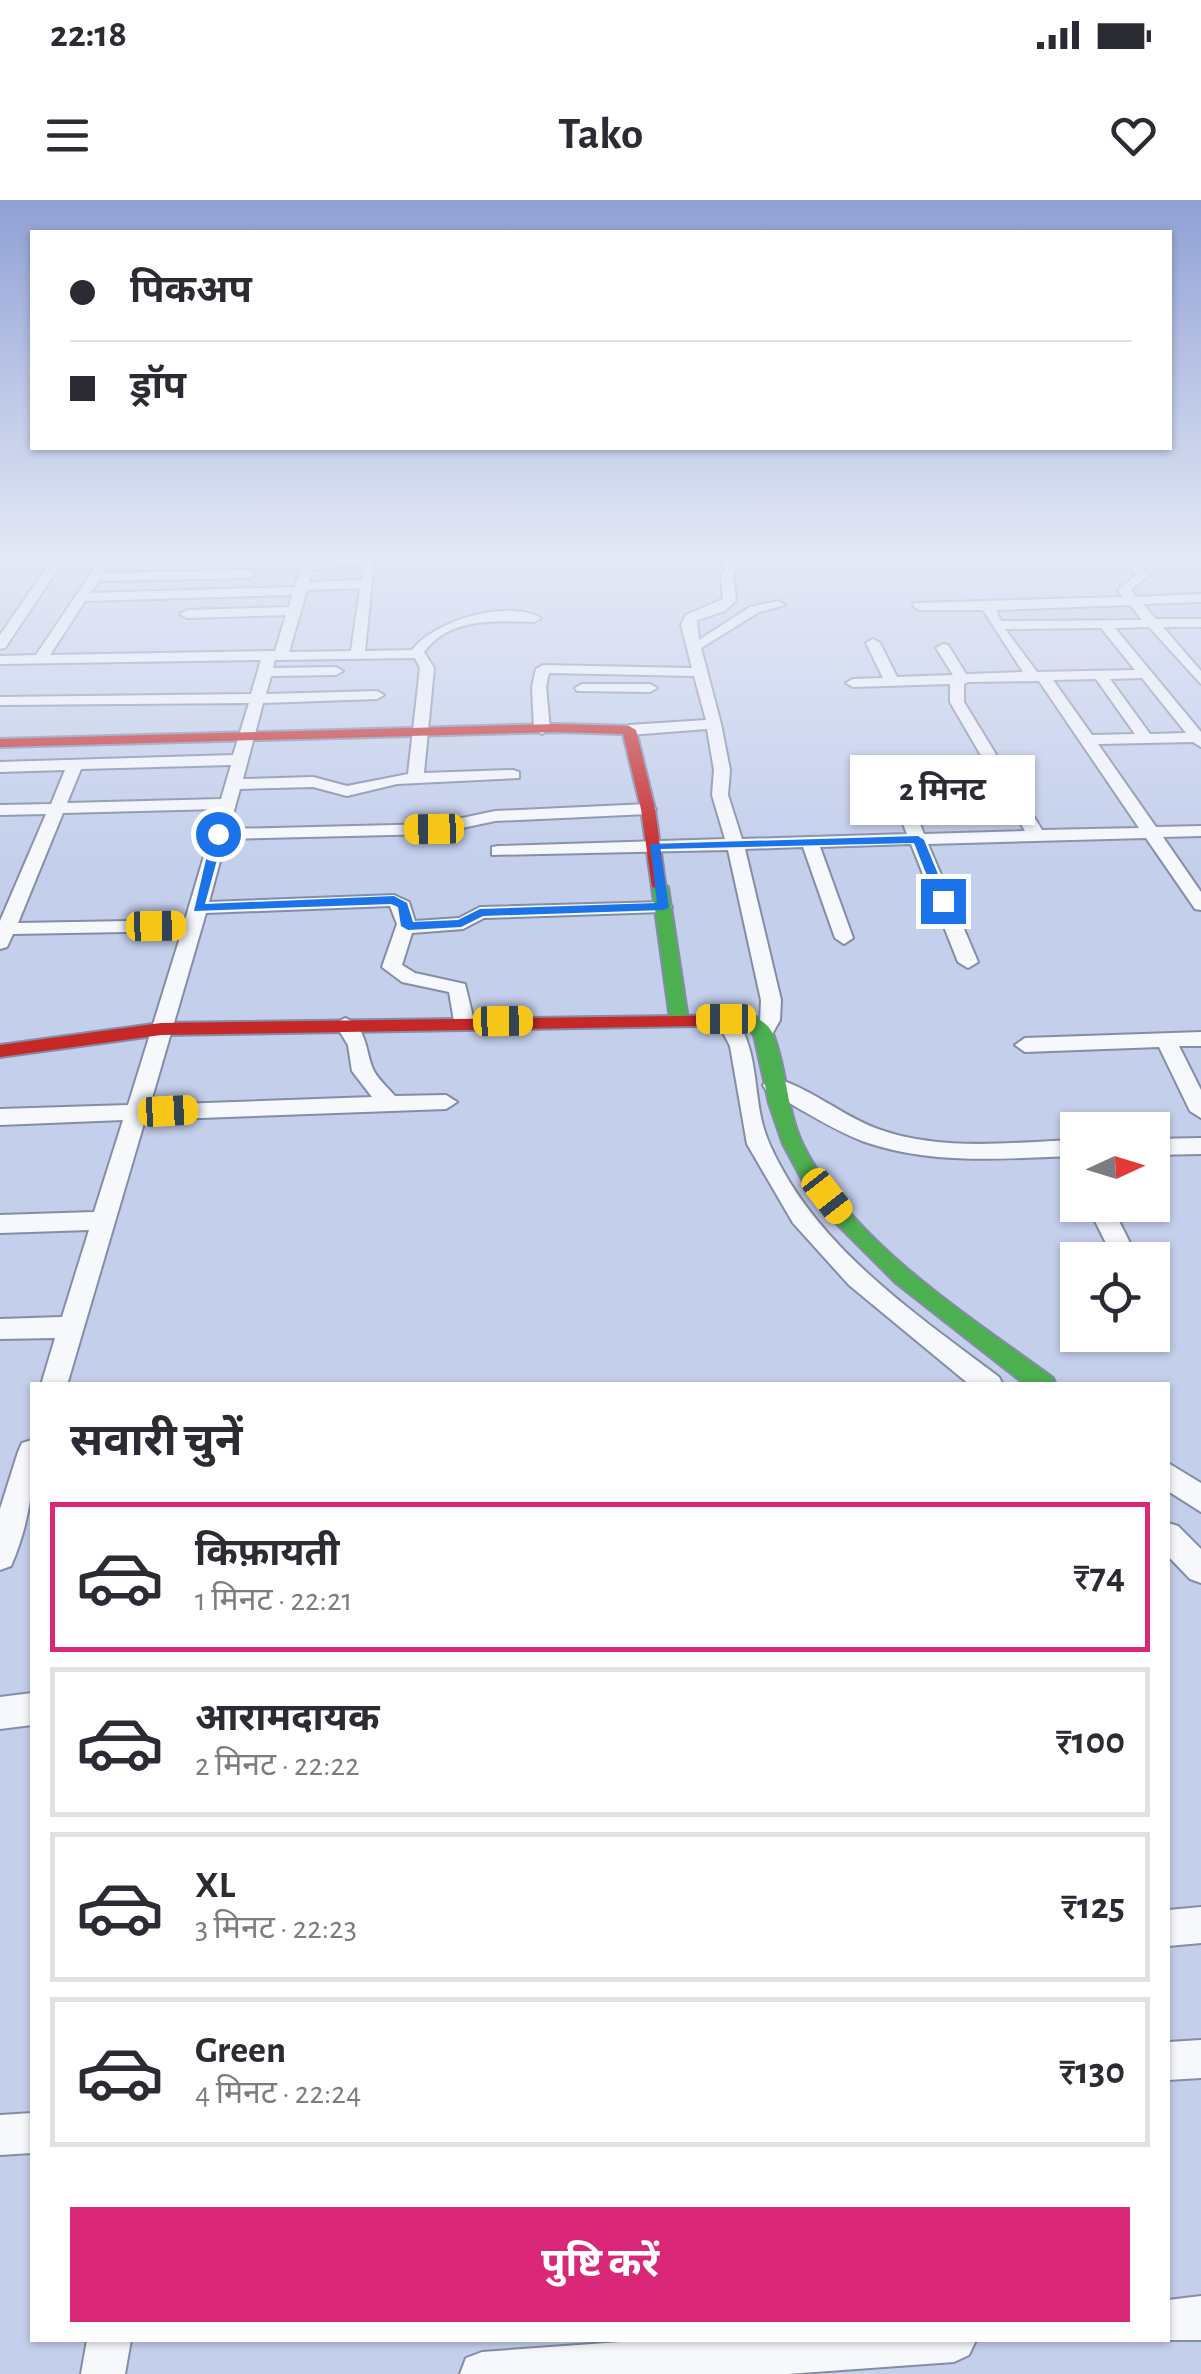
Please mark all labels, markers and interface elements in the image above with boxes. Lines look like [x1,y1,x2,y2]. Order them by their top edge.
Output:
text: 22:18 [50,16,127,54]
icon: menu [40,108,95,163]
icon: heart [1106,108,1161,163]
text: Tako [558,112,643,157]
text: पिकअप [130,272,252,310]
text: ड्रॉप [130,368,186,406]
callout: 2 मिनट [850,756,1036,826]
text: 2 मिनट [899,774,986,806]
route start [196,812,241,857]
car [404,813,464,845]
route end [921,879,966,924]
car [126,910,186,942]
car [696,1004,756,1034]
car [473,1005,533,1037]
car [137,1094,199,1128]
north arrow [1060,1112,1170,1222]
map controls [1060,1112,1170,1352]
car [797,1163,857,1229]
button: locate [1060,1242,1170,1352]
text: सवारी चुनें [70,1419,242,1464]
icon: car [75,1532,165,1622]
text: किफ़ायती [195,1535,339,1573]
text: ₹74 [1074,1558,1125,1596]
text: 1 मिनट · 22:21 [195,1584,353,1616]
icon: car [75,1697,165,1787]
text: आरामदायक [195,1700,379,1738]
text: ₹100 [1056,1723,1125,1761]
text: 2 मिनट · 22:22 [195,1749,360,1781]
icon: car [75,1862,165,1952]
text: XL [195,1867,235,1905]
text: ₹125 [1061,1888,1125,1926]
text: 3 मिनट · 22:23 [195,1912,357,1944]
icon: car [75,2027,165,2117]
text: Green [195,2032,286,2070]
text: ₹130 [1059,2053,1125,2091]
text: 4 मिनट · 22:24 [195,2077,361,2109]
button: पुष्टि करें [70,2207,1130,2322]

